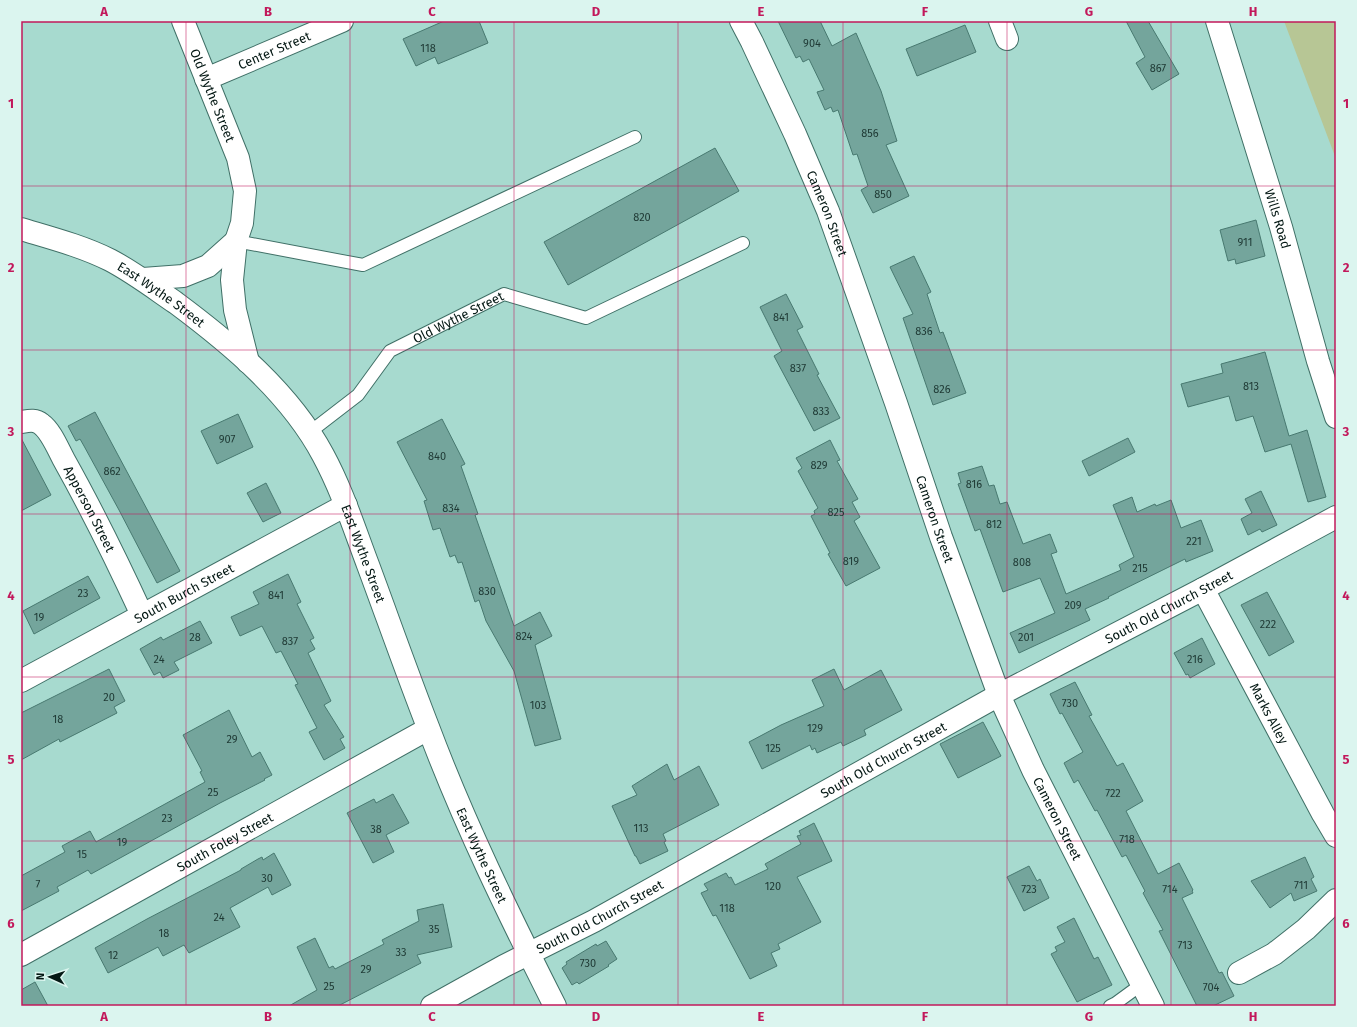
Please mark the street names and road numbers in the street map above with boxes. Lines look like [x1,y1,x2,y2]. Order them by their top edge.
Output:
street label: Center Street [236,28,313,72]
street label: Old Wythe Street [187,47,238,145]
street label: Cameron Street [803,168,851,259]
street label: Wills Road [1262,187,1294,250]
street label: East Wythe Street [115,259,208,330]
street label: Old Wythe Street [410,288,506,346]
street label: Apperson Street [61,463,118,555]
street label: Cameron Street [913,473,957,565]
street label: East Wythe Street [338,503,388,605]
street label: South Burch Street [132,560,236,626]
street label: South Old Church Street [1103,567,1235,647]
street label: Marks Alley [1247,681,1292,747]
street label: South Old Church Street [818,719,949,801]
street label: Cameron Street [1030,775,1085,863]
street label: East Wythe Street [453,805,510,906]
street label: South Foley Street [174,810,276,875]
street label: South Old Church Street [534,877,666,957]

